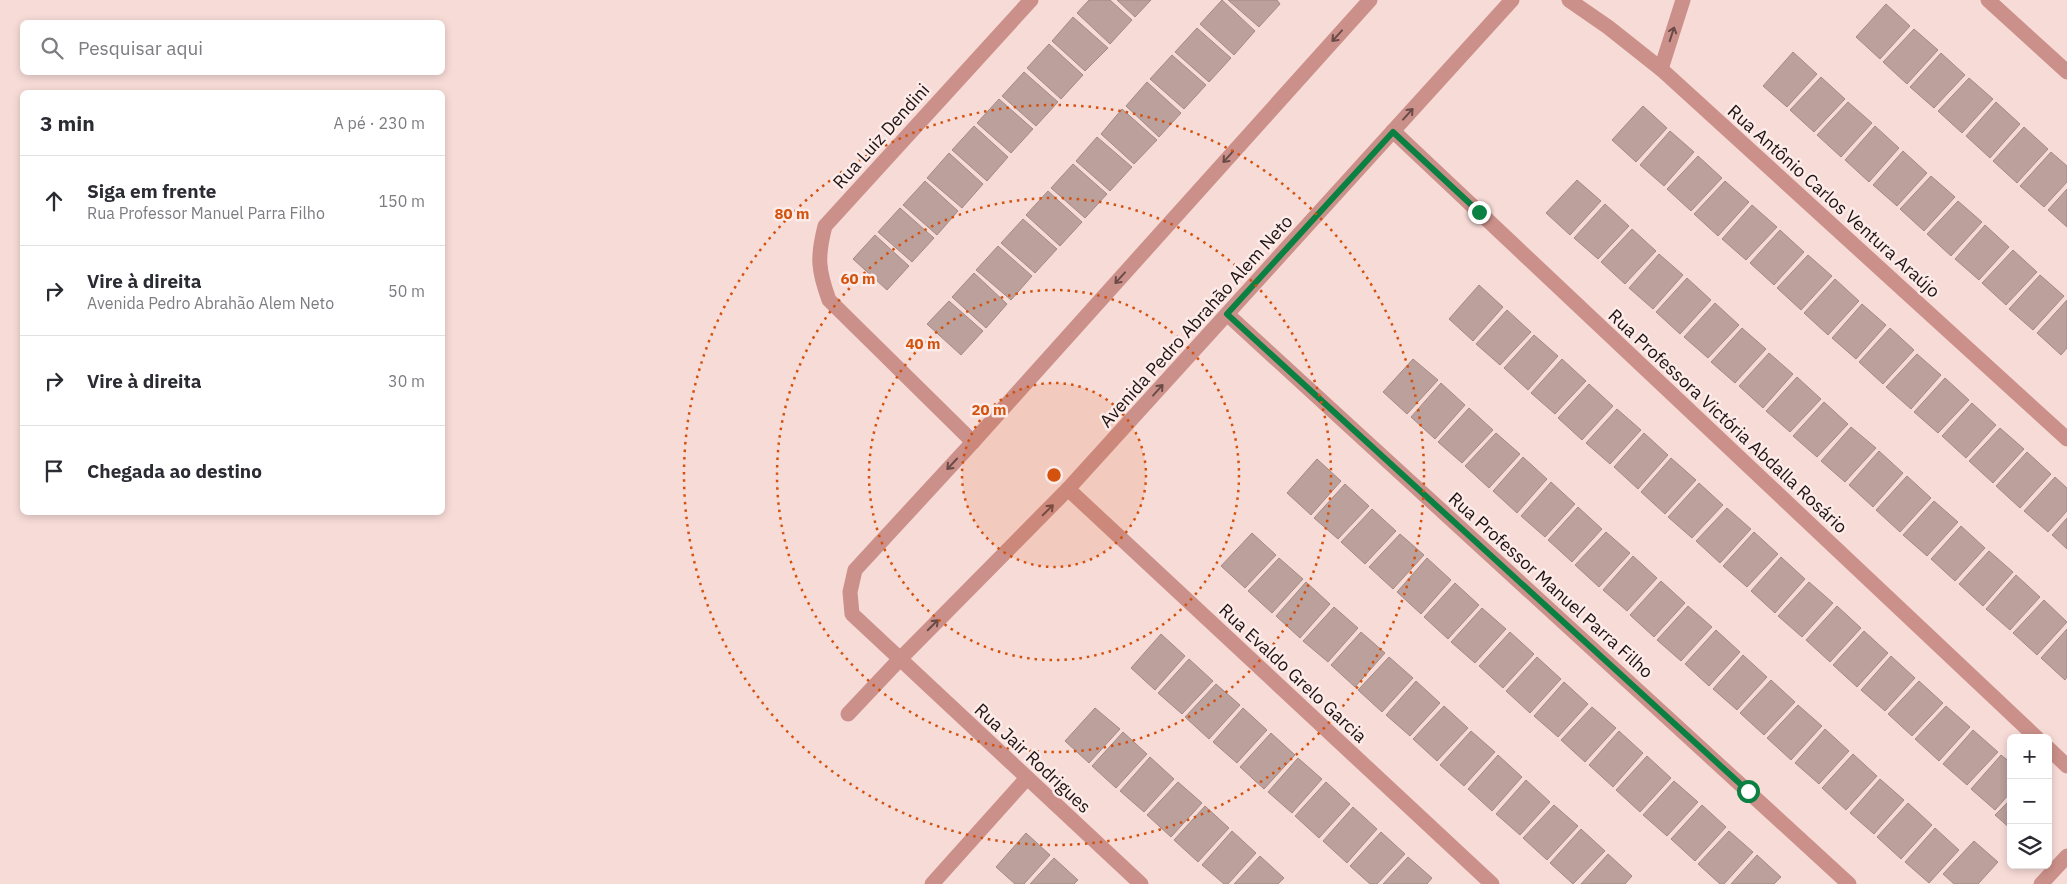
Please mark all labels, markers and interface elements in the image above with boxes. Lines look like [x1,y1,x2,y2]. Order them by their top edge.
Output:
search box [20,20,445,75]
one-way arrow [1667,27,1677,43]
one-way arrow [1331,30,1343,43]
icon: search [38,34,66,62]
text: Pesquisar aqui [78,36,203,60]
street label: Rua Luiz Dendini [828,79,934,193]
street label: Rua Antônio Carlos Ventura Araújo [1723,99,1945,303]
one-way arrow [1402,108,1414,121]
text: 3 min [40,109,95,137]
text: A pé · 230 m [334,113,425,133]
one-way arrow [1222,151,1234,164]
text: Siga em frente [87,179,217,203]
icon: ahead [40,187,68,215]
text: 150 m [378,191,425,211]
route end [1468,201,1491,224]
text: Rua Professor Manuel Parra Filho [87,203,325,223]
text: 80 m [775,204,809,223]
street label: Avenida Pedro Abrahão Alem Neto [1094,210,1298,432]
text: Vire à direita [87,269,202,293]
text: 60 m [841,269,875,288]
one-way arrow [1114,271,1126,284]
icon: right [40,277,68,305]
text: 50 m [388,281,425,301]
text: Avenida Pedro Abrahão Alem Neto [87,293,334,313]
street label: Rua Professora Victória Abdalla Rosário [1604,304,1852,538]
text: 40 m [906,334,940,353]
icon: right [40,367,68,395]
text: Vire à direita [87,369,202,393]
text: 30 m [388,371,425,391]
one-way arrow [1152,384,1164,397]
text: 20 m [972,400,1006,419]
icon: arrive [40,457,68,485]
one-way arrow [946,457,958,470]
text: Chegada ao destino [87,459,262,483]
centre of rings [1045,466,1063,484]
street label: Rua Professor Manuel Parra Filho [1444,487,1658,683]
one-way arrow [1042,503,1054,516]
street label: Rua Evaldo Grelo Garcia [1214,598,1372,748]
one-way arrow [927,619,940,631]
street label: Rua Jair Rodrigues [970,698,1096,818]
map controls [2007,734,2052,869]
button: + [2007,734,2052,779]
button: − [2007,779,2052,824]
route start [1737,780,1760,803]
button: layers [2007,824,2052,869]

